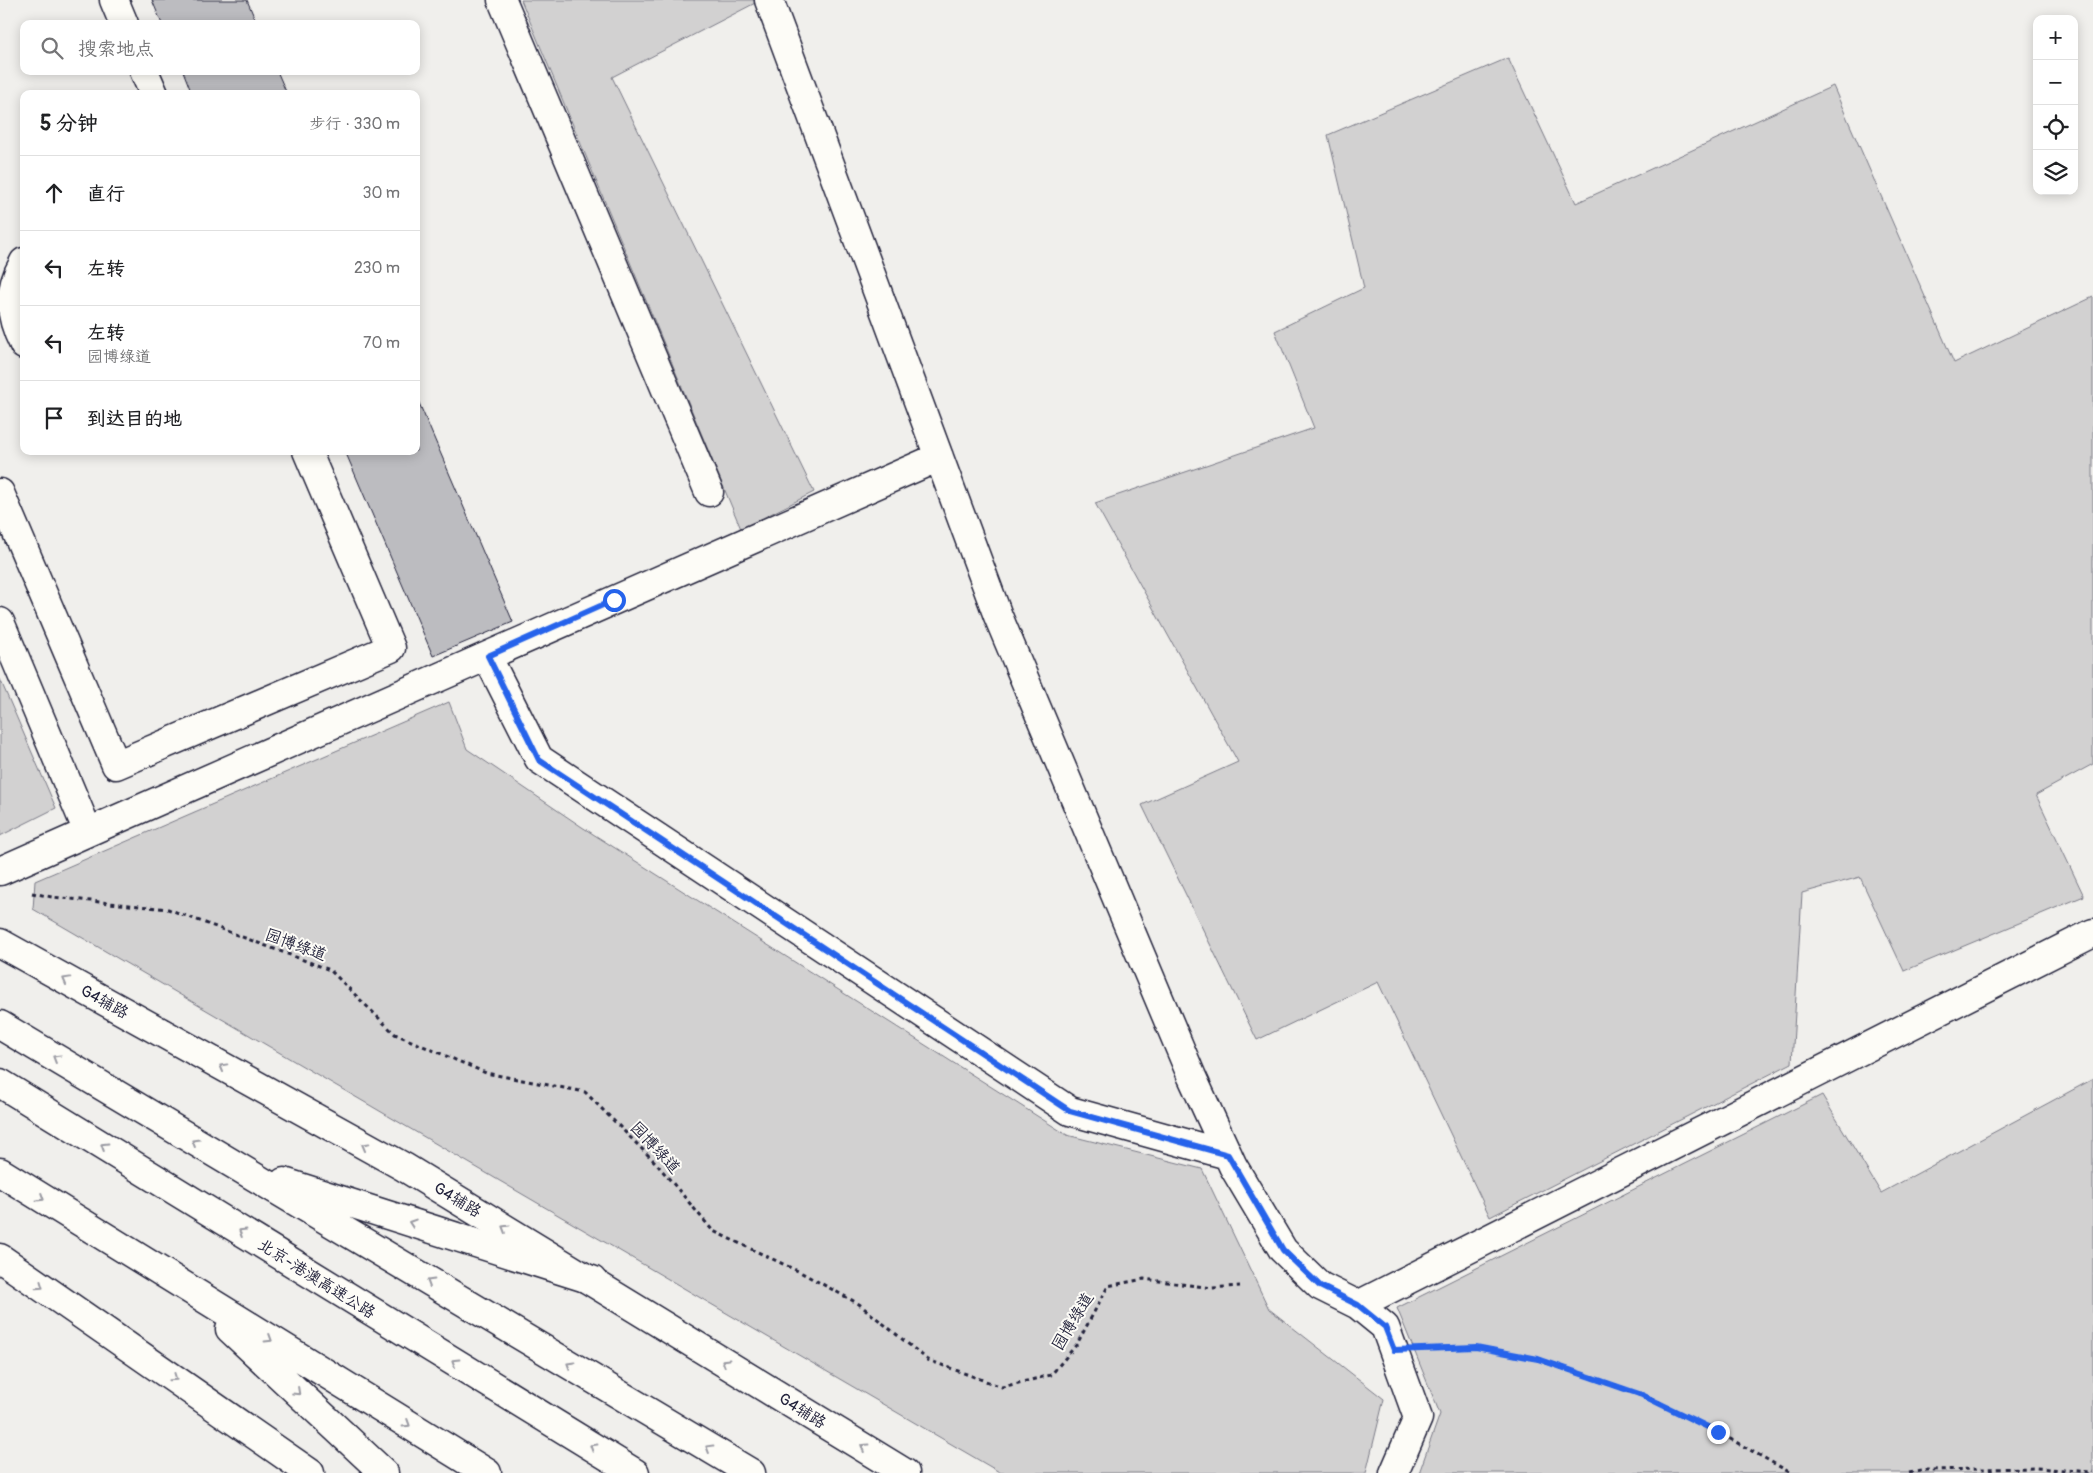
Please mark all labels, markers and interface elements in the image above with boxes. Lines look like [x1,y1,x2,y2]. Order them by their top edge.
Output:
map controls [2033,15,2078,195]
button: + [2033,15,2078,60]
search box [20,20,420,75]
icon: search [38,34,66,62]
text: 搜索地点 [78,37,154,61]
button: − [2033,60,2078,105]
button: locate [2033,105,2078,150]
text: 5 分钟 [40,110,98,137]
text: 步行 · 330 m [309,114,400,134]
button: layers [2033,150,2078,195]
icon: ahead [40,179,68,207]
text: 直行 [87,182,125,206]
text: 30 m [362,183,400,203]
icon: left [40,254,68,282]
text: 左转 [87,257,125,281]
text: 230 m [354,258,400,278]
text: 左转 [87,321,125,345]
icon: left [40,329,68,357]
text: 70 m [363,333,400,353]
text: 园博绿道 [87,347,151,367]
icon: arrive [40,404,68,432]
text: 到达目的地 [87,407,182,431]
route start [603,589,626,612]
street label: 园博绿道 [262,925,329,965]
one-way arrow [62,976,71,986]
street label: G4辅路 [77,981,132,1023]
one-way arrow [52,1055,61,1065]
one-way arrow [220,1063,229,1073]
street label: 园博绿道 [626,1117,684,1178]
one-way arrow [192,1138,201,1148]
one-way arrow [362,1142,371,1152]
one-way arrow [100,1143,109,1153]
street label: G4辅路 [430,1178,485,1222]
one-way arrow [36,1192,45,1201]
one-way arrow [409,1218,417,1228]
one-way arrow [502,1225,511,1235]
one-way arrow [238,1228,247,1238]
street label: 北京-港澳高速公路 [254,1235,379,1323]
one-way arrow [427,1278,436,1288]
one-way arrow [34,1280,44,1289]
street label: 园博绿道 [1048,1289,1098,1354]
one-way arrow [263,1333,272,1343]
one-way arrow [451,1359,460,1369]
one-way arrow [722,1359,731,1369]
one-way arrow [566,1361,575,1371]
one-way arrow [168,1372,177,1381]
one-way arrow [292,1386,301,1395]
street label: G4辅路 [775,1389,830,1433]
one-way arrow [402,1418,411,1427]
route end [1707,1421,1730,1444]
one-way arrow [590,1444,599,1454]
one-way arrow [860,1444,869,1454]
one-way arrow [706,1445,715,1455]

